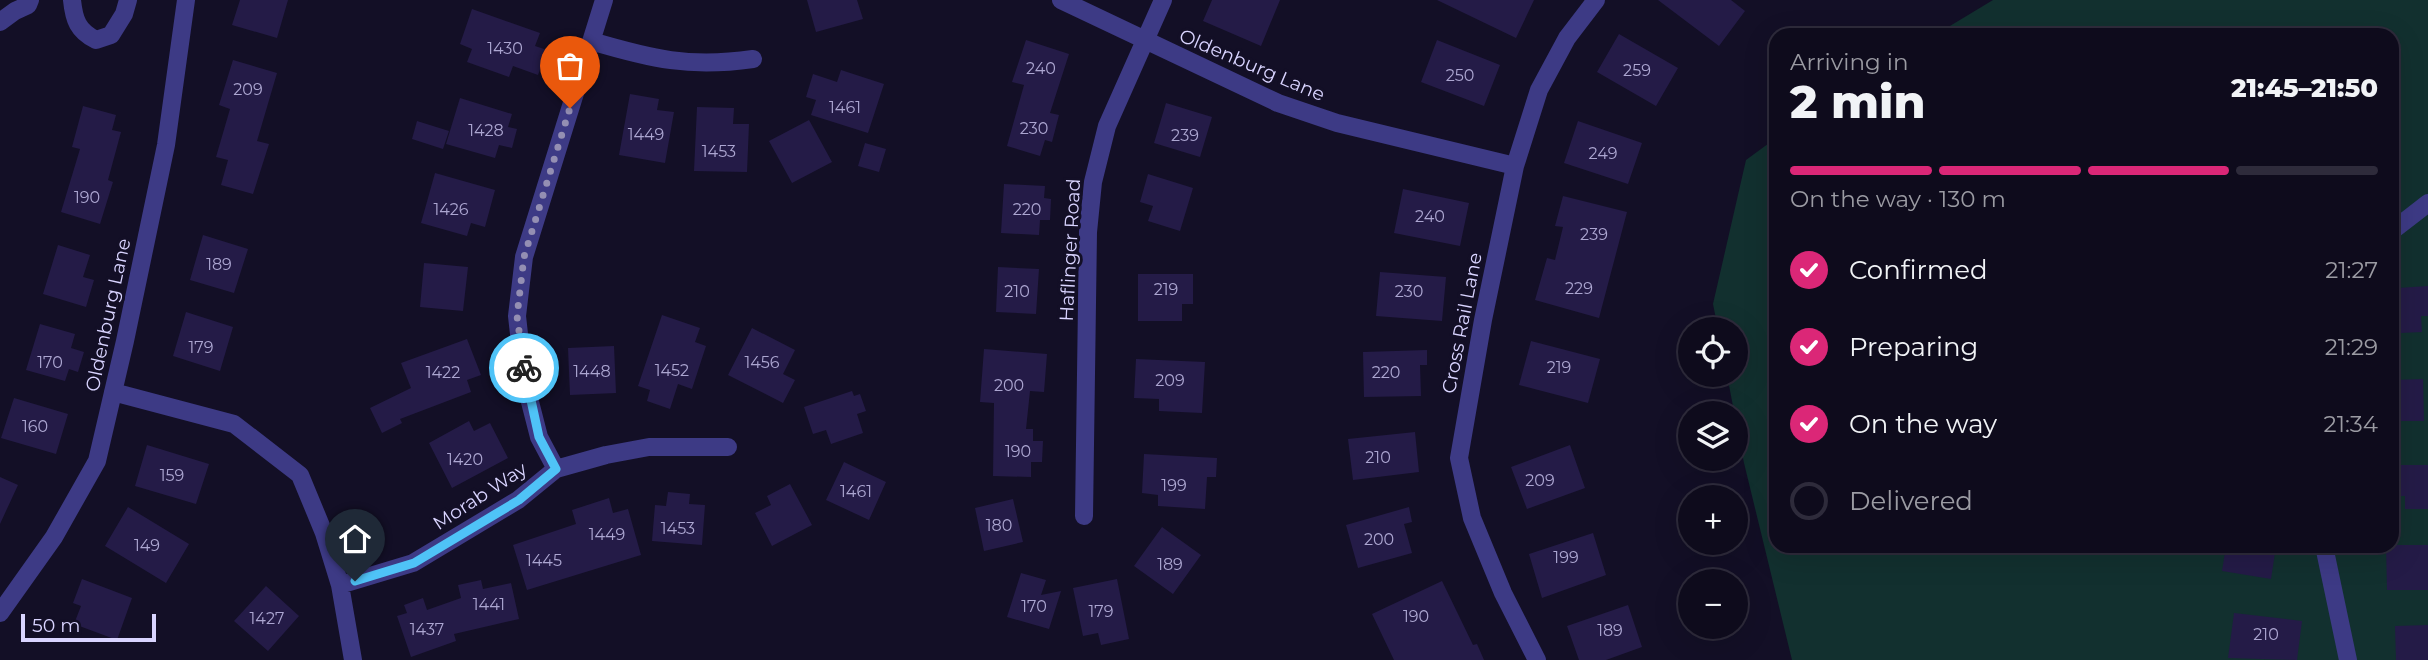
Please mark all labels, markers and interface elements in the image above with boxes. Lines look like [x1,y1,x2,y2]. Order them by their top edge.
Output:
street label: Oldenburg Lane [1176,24,1328,106]
pin [540,36,600,108]
house number: 1430 [487,39,523,58]
icon: bag [551,47,589,85]
text: Arriving in [1790,48,1909,76]
house number: 240 [1026,59,1056,78]
house number: 259 [1623,61,1651,80]
house number: 250 [1446,66,1474,85]
text: 21:45–21:50 [2231,72,2378,104]
text: 2 min [1790,73,1925,130]
house number: 209 [233,80,263,99]
house number: 1461 [829,98,861,117]
house number: 230 [1020,119,1048,138]
house number: 1428 [468,121,504,140]
house number: 1449 [628,125,664,144]
house number: 239 [1171,126,1199,145]
house number: 1453 [702,142,736,161]
house number: 249 [1589,144,1617,163]
street label: Haflinger Road [1055,178,1085,322]
text: On the way · 130 m [1790,185,2006,213]
house number: 190 [74,188,100,207]
house number: 1426 [433,200,469,219]
house number: 220 [1013,200,1041,219]
house number: 240 [1415,207,1445,226]
house number: 239 [1580,225,1608,244]
street label: Oldenburg Lane [81,236,135,394]
street label: Cross Rail Lane [1437,251,1487,395]
icon: check [1790,251,1828,289]
text: Confirmed [1849,254,1988,286]
house number: 189 [206,255,232,274]
text: 21:27 [2325,256,2378,284]
house number: 229 [1565,279,1593,298]
house number: 219 [1154,280,1178,299]
house number: 210 [1004,282,1030,301]
house number: 230 [1395,282,1423,301]
map controls [1678,317,1748,639]
button: locate [1678,317,1748,387]
icon: check [1790,328,1828,366]
text: Preparing [1849,331,1978,363]
courier [489,333,559,403]
text: 21:29 [2325,333,2378,361]
house number: 179 [189,338,213,357]
icon: bike [505,349,543,387]
house number: 170 [37,353,63,372]
house number: 1456 [744,353,780,372]
house number: 219 [1547,358,1571,377]
house number: 1452 [655,361,689,380]
house number: 1448 [573,362,611,381]
house number: 1422 [426,363,460,382]
house number: 220 [1372,363,1400,382]
house number: 209 [1155,371,1185,390]
house number: 200 [994,376,1024,395]
button: layers [1678,401,1748,471]
icon: check [1790,405,1828,443]
text: On the way [1849,408,1997,440]
text: 21:34 [2324,410,2378,438]
house number: 160 [22,417,48,436]
house number: 190 [1005,442,1031,461]
house number: 210 [1365,448,1391,467]
house number: 1420 [447,450,483,469]
street label: Morab Way [429,457,532,535]
house number: 159 [160,466,184,485]
house number: 209 [1525,471,1555,490]
house number: 199 [1161,476,1187,495]
house number: 1461 [840,482,872,501]
button: + [1678,485,1748,555]
text: Delivered [1849,485,1973,517]
pin [325,509,385,581]
house number: 180 [986,516,1012,535]
house number: 1453 [661,519,695,538]
icon: home [336,520,374,558]
house number: 1449 [589,525,625,544]
house number: 200 [1364,530,1394,549]
house number: 149 [134,536,160,555]
house number: 199 [1553,548,1579,567]
house number: 1445 [526,551,562,570]
house number: 189 [1157,555,1183,574]
button: − [1678,569,1748,639]
house number: 1441 [473,595,505,614]
house number: 170 [1021,597,1047,616]
house number: 179 [1089,602,1113,621]
house number: 190 [1403,607,1429,626]
house number: 1427 [250,609,284,628]
scale bar [21,611,156,643]
text: 50 m [32,614,80,637]
house number: 1437 [410,620,444,639]
house number: 189 [1597,621,1623,640]
house number: 210 [2253,625,2279,644]

